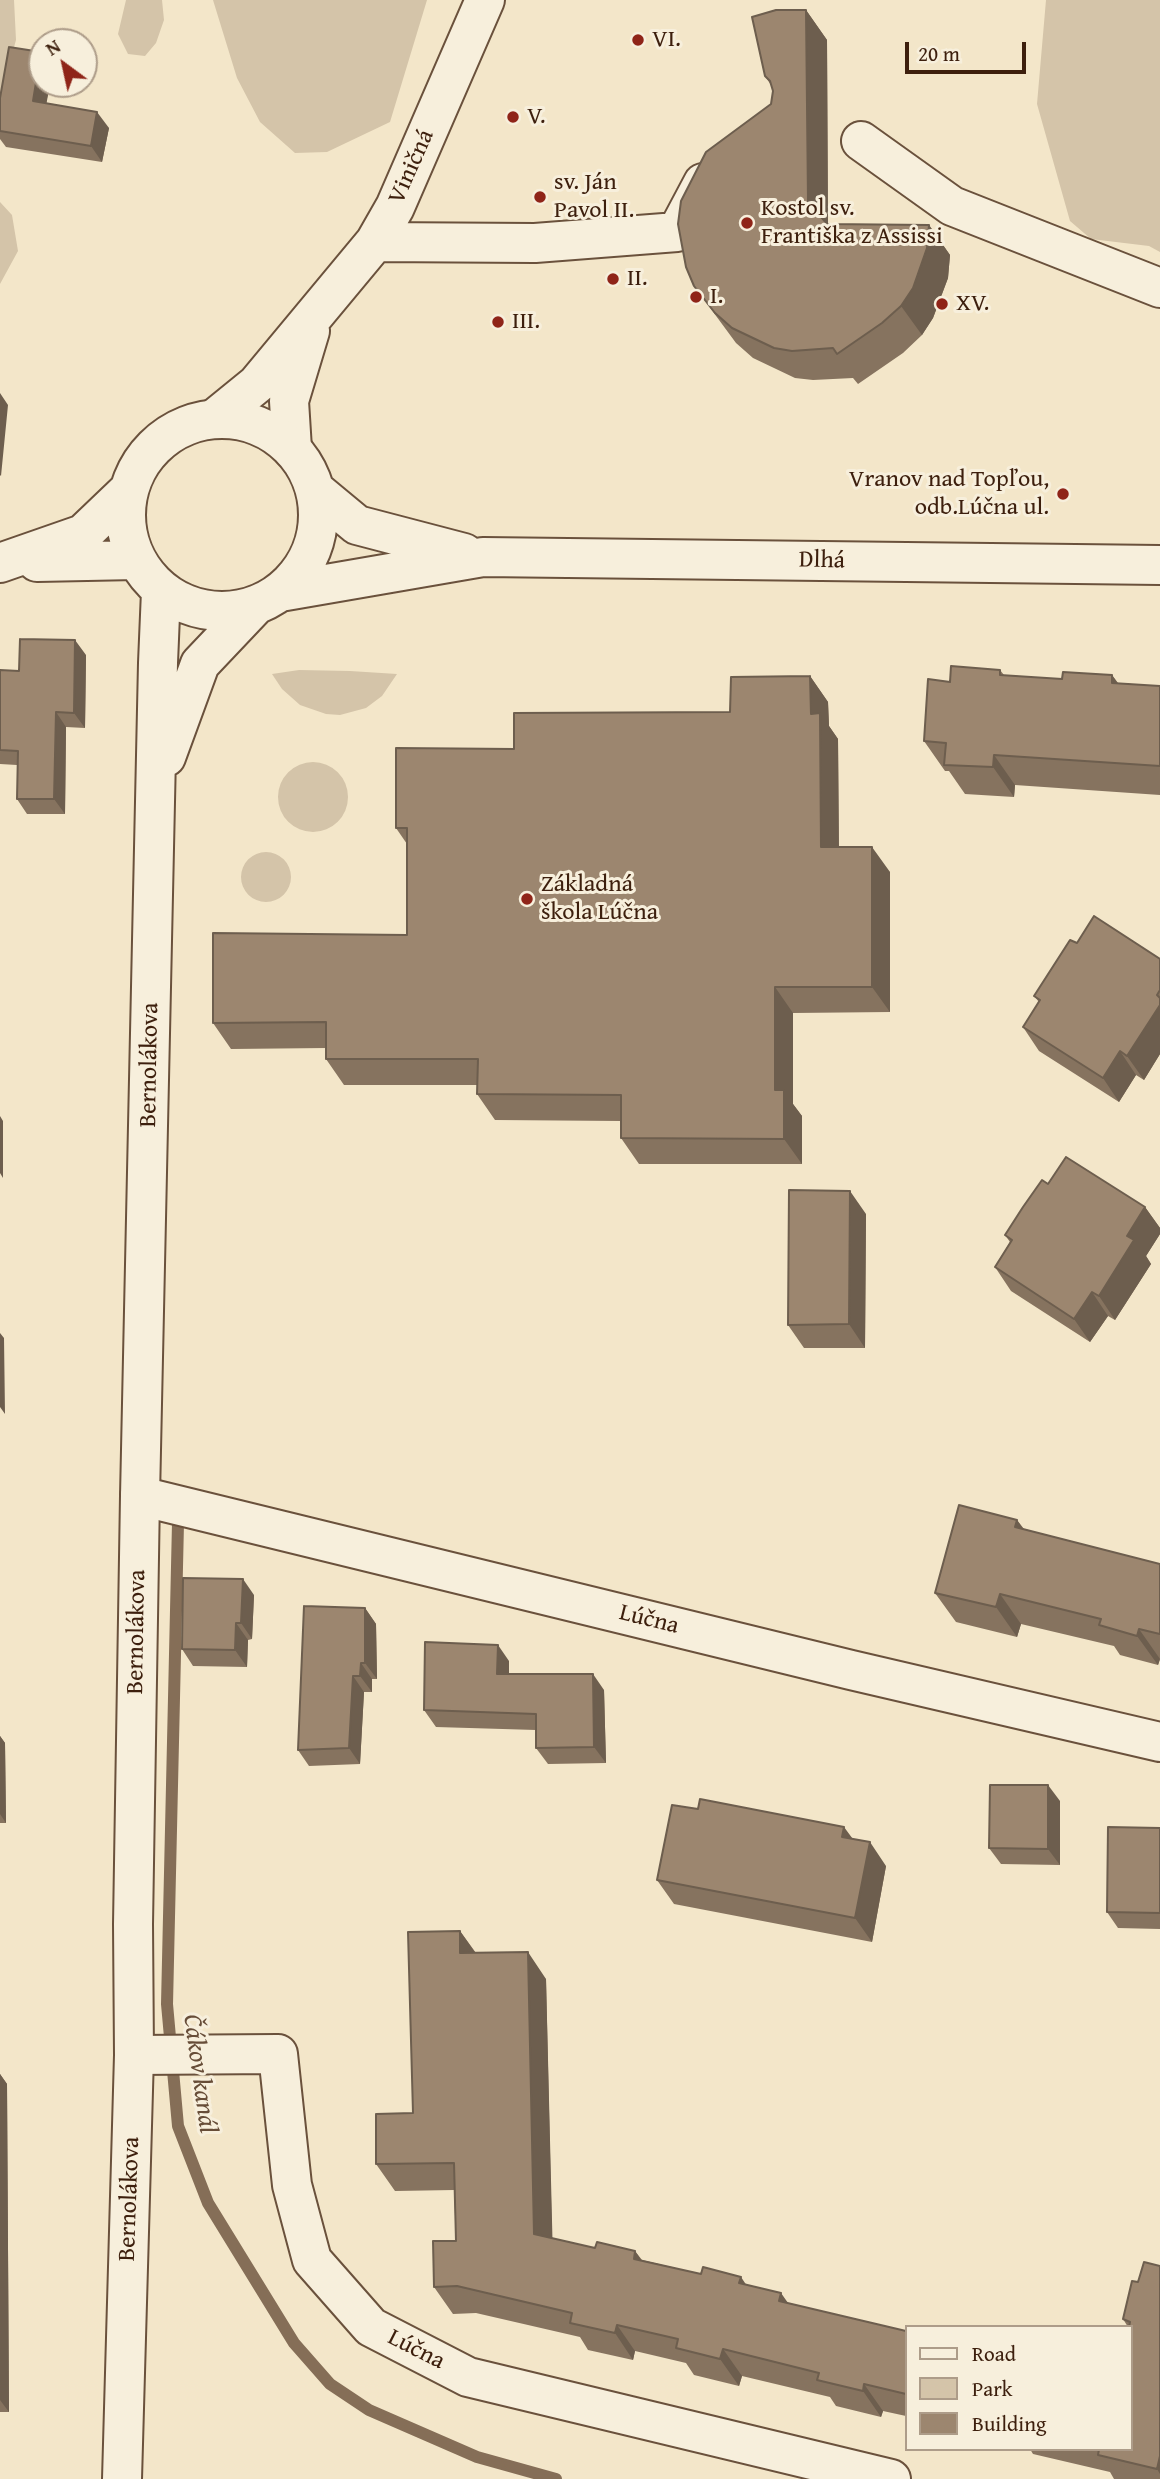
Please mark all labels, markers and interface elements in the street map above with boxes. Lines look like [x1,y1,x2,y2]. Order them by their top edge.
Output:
place label: VI. [652,26,681,54]
north arrow [28,28,98,98]
scale bar [908,28,1029,72]
text: N [40,32,66,62]
marker: VI. [630,32,646,48]
text: 20 m [918,38,960,69]
place label: V. [527,103,545,131]
marker: V. [505,109,521,125]
street label: Viničná [383,125,441,209]
place label: sv. Ján Pavol II. [554,169,634,225]
marker: sv. Ján Pavol II. [532,189,548,205]
place label: Kostol sv. Františka z Assissi [761,195,943,251]
marker: Kostol sv. Františka z Assissi [739,215,755,231]
place label: II. [627,265,648,293]
marker: II. [605,271,621,287]
place label: I. [710,283,723,311]
marker: I. [688,289,704,305]
place label: XV. [956,290,989,318]
marker: XV. [934,296,950,312]
place label: III. [512,308,540,336]
marker: III. [490,314,506,330]
place label: Vranov nad Topľou, odb.Lúčna ul. [849,466,1049,522]
marker: Vranov nad Topľou, odb.Lúčna ul. [1055,486,1071,502]
street label: Dlhá [799,546,845,576]
place label: Základná škola Lúčna [541,871,658,927]
marker: Základná škola Lúčna [519,891,535,907]
street label: Bernolákova [135,1002,165,1128]
street label: Bernolákova [122,1569,152,1695]
street label: Lúčna [616,1599,682,1641]
water label: Čákov kanál [175,2013,223,2135]
street label: Bernolákova [113,2136,147,2262]
street label: Lúčna [383,2324,449,2376]
legend [904,2325,1132,2451]
text: Road [972,2338,1016,2369]
text: Park [972,2373,1013,2404]
text: Building [972,2408,1046,2439]

